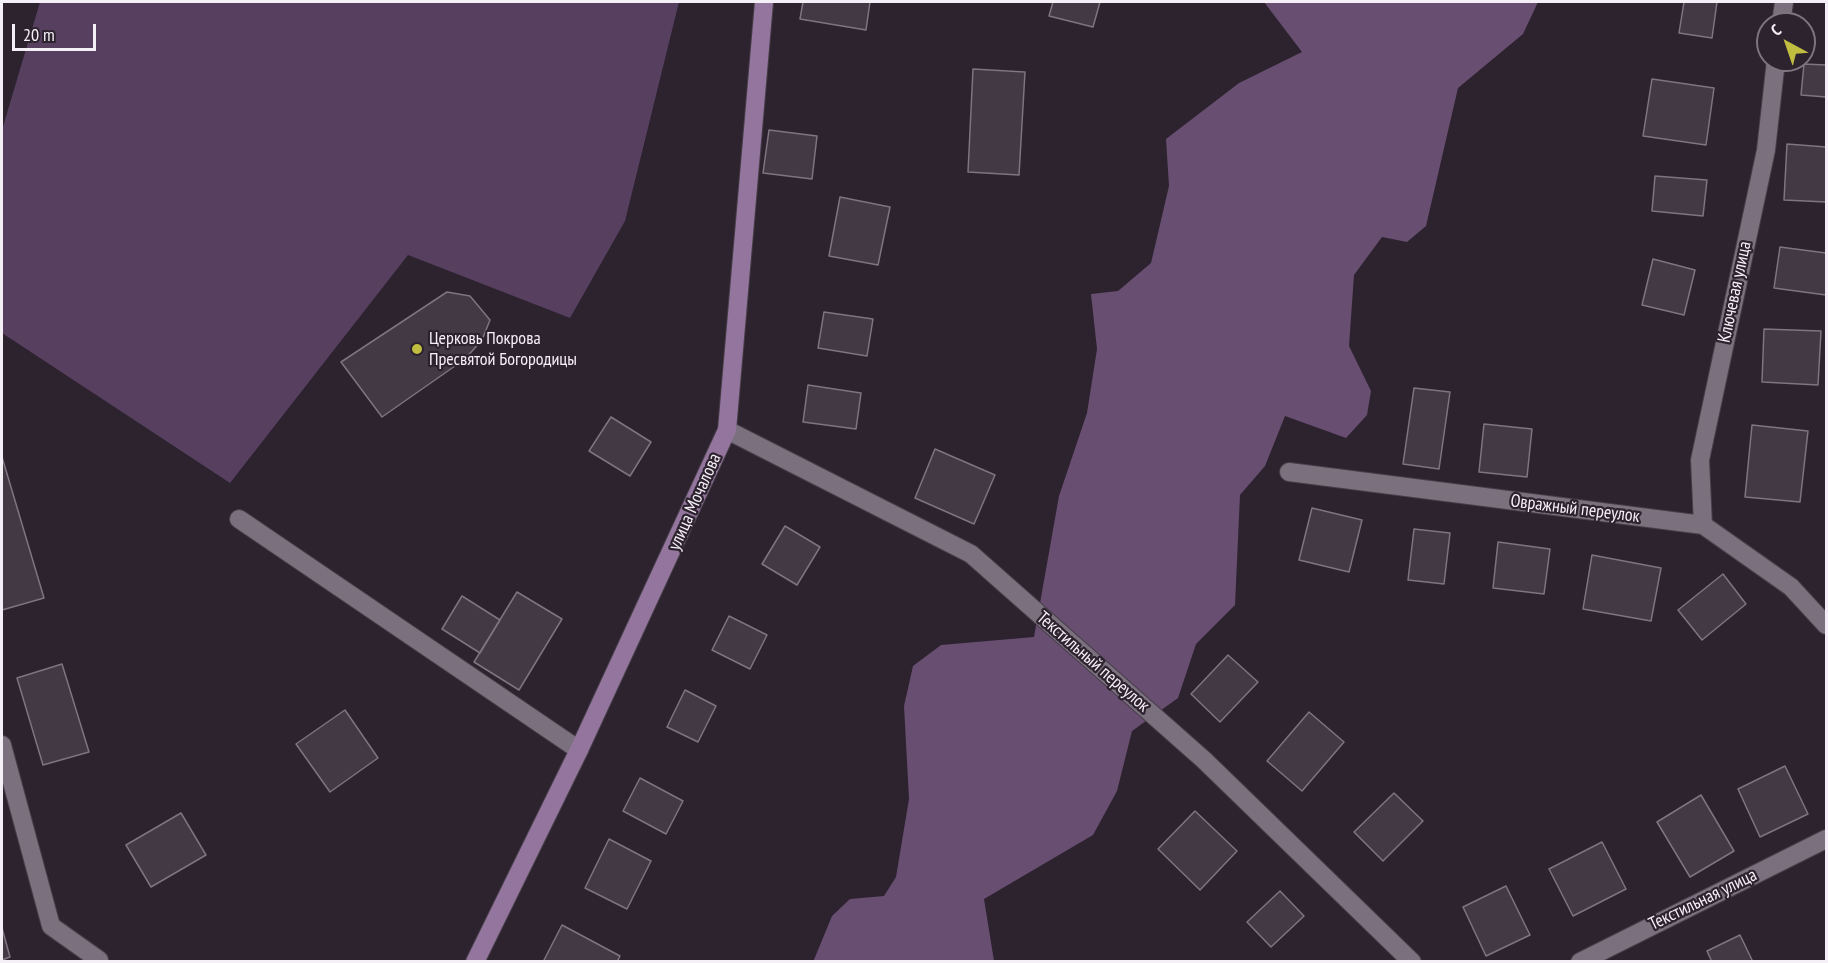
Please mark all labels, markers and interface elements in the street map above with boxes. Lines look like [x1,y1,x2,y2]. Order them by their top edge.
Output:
scale bar [15,12,99,50]
north arrow [1756,12,1816,72]
text: С [1766,20,1785,40]
text: 20 m [23,23,55,46]
street label: Ключевая улица [1714,239,1756,345]
place label: Церковь Покрова Пресвятой Богородицы [429,328,577,370]
marker: Церковь Покрова Пресвятой Богородицы [410,342,424,356]
street label: улица Мочалова [664,450,726,554]
street label: Овражный переулок [1509,490,1641,528]
street label: Текстильный переулок [1032,607,1154,717]
street label: Текстильная улица [1646,865,1760,935]

